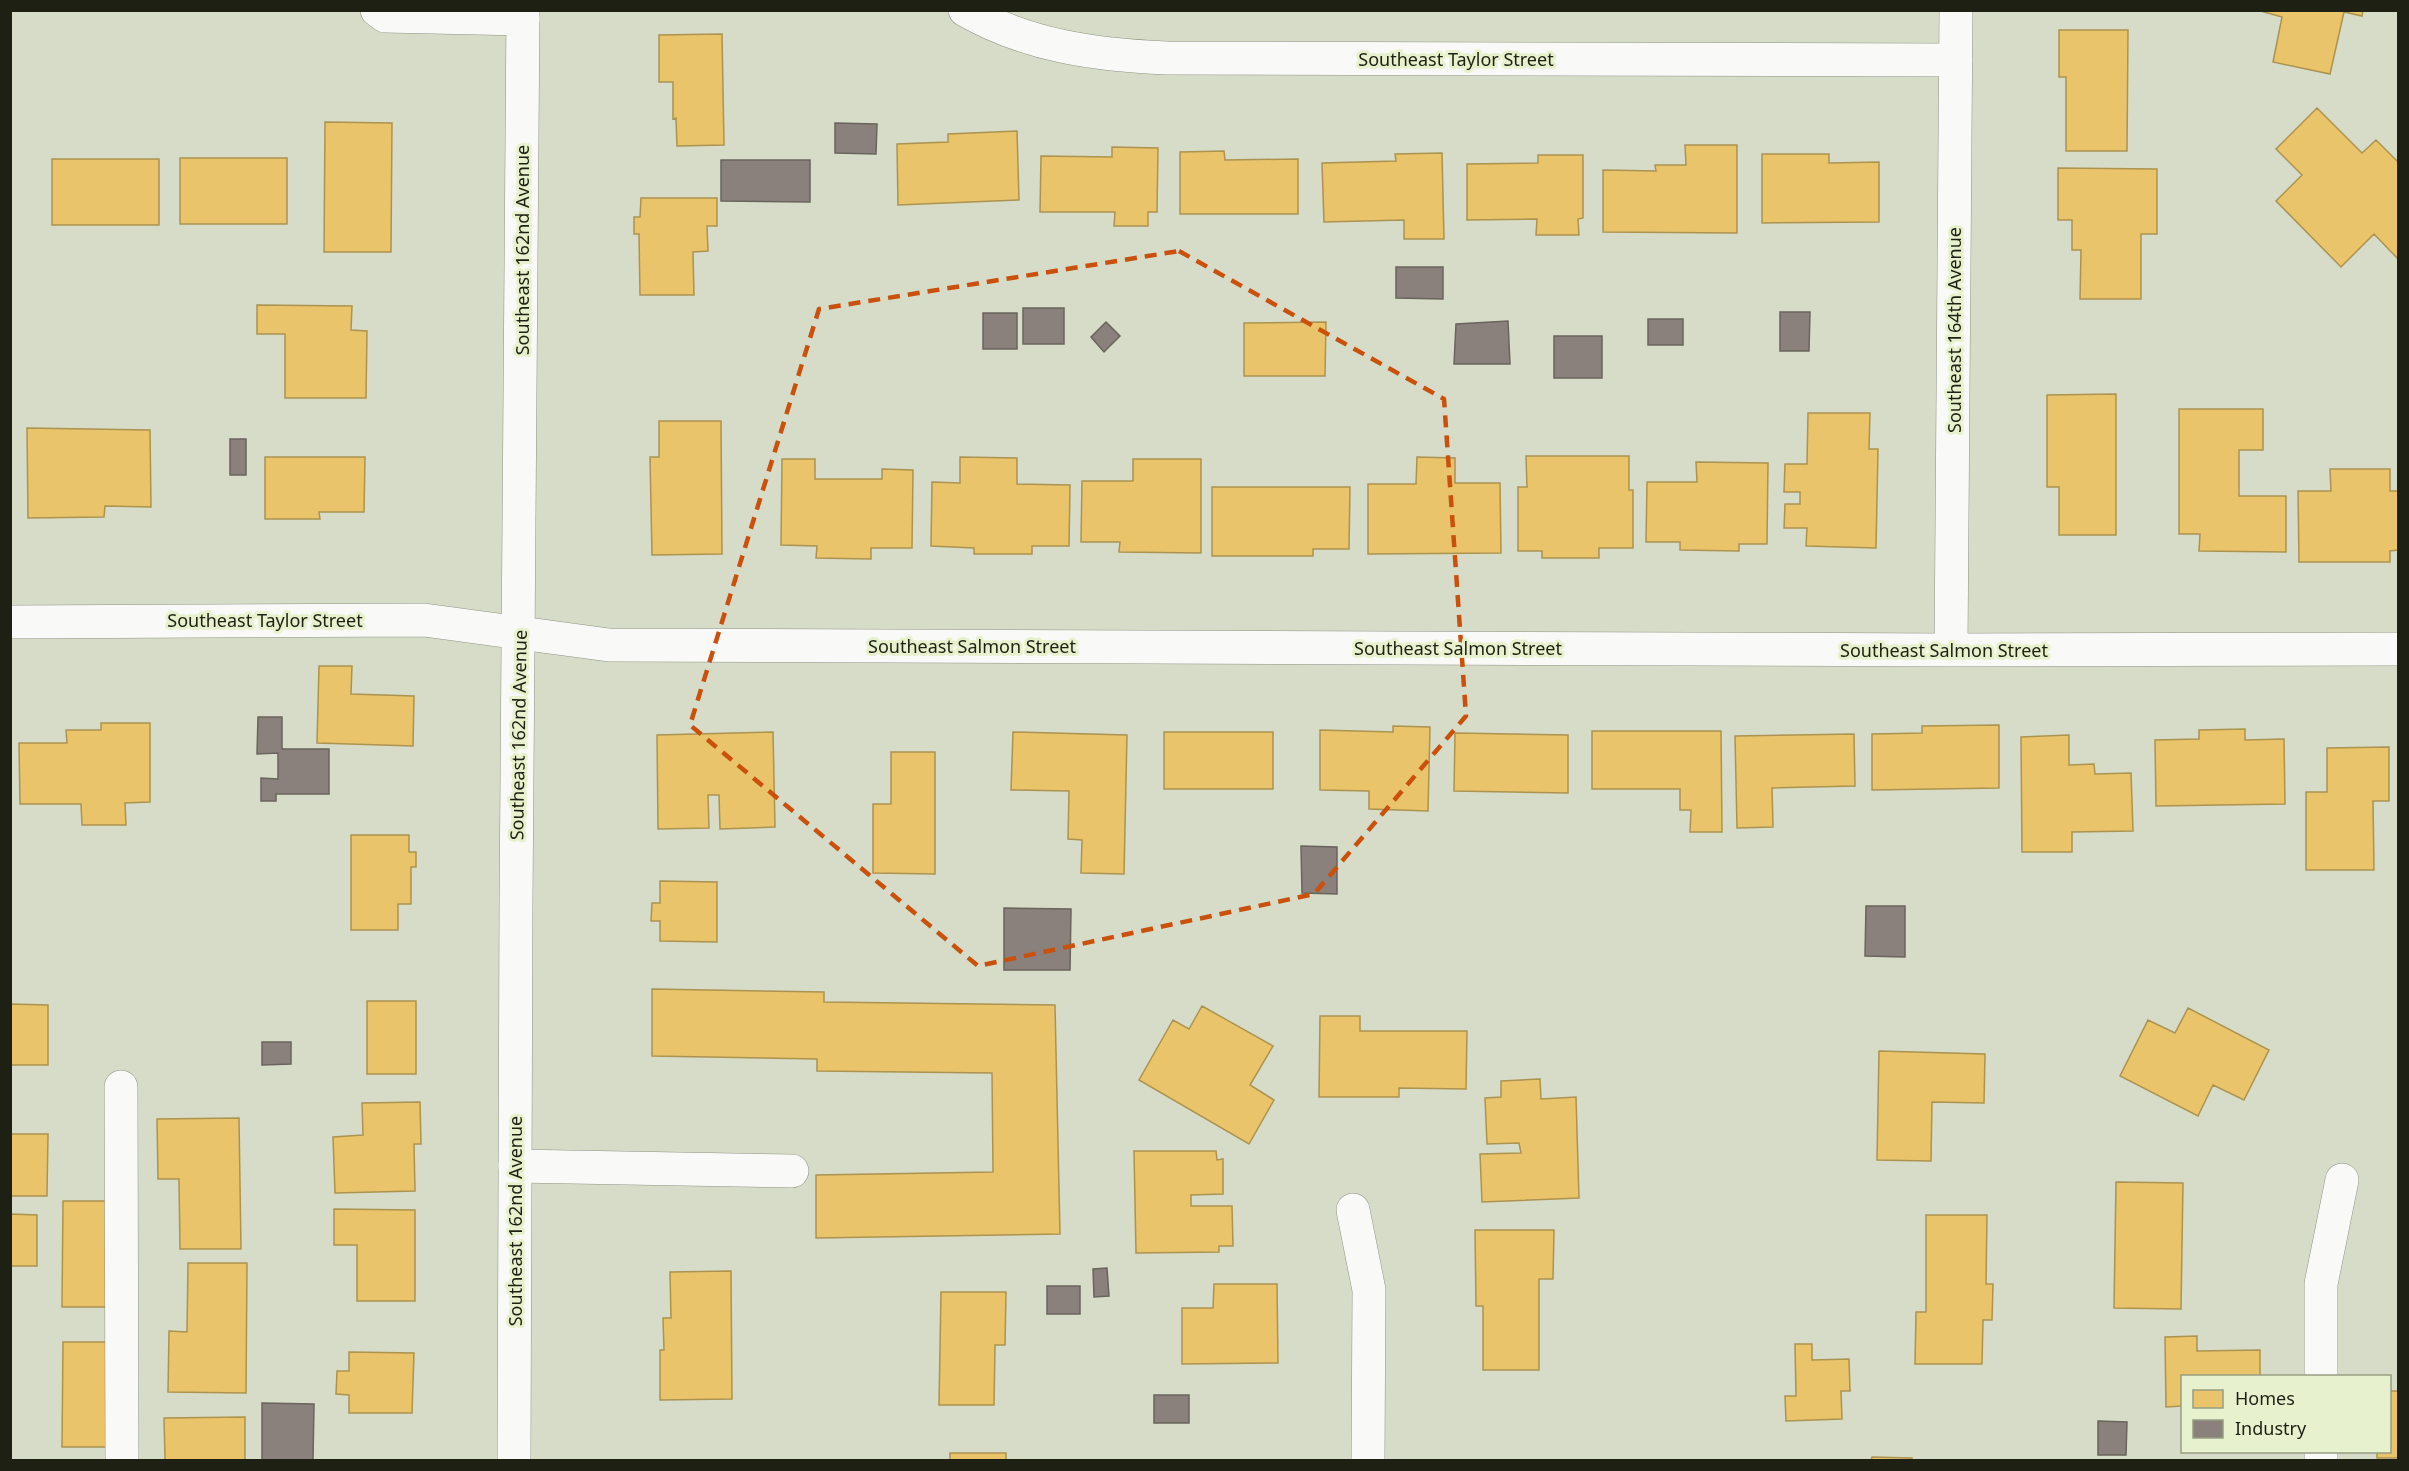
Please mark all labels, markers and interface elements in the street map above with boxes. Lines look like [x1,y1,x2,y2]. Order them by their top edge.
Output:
street label: Southeast Taylor Street [1358,47,1554,71]
street label: Southeast 162nd Avenue [510,145,534,355]
street label: Southeast 164th Avenue [1942,227,1966,433]
street label: Southeast Taylor Street [167,608,363,632]
street label: Southeast 162nd Avenue [504,630,532,840]
street label: Southeast Salmon Street [868,634,1076,658]
street label: Southeast Salmon Street [1354,636,1562,660]
street label: Southeast Salmon Street [1840,638,2048,662]
street label: Southeast 162nd Avenue [503,1116,527,1326]
legend [2181,1375,2391,1453]
text: Homes [2235,1386,2295,1410]
text: Industry [2235,1416,2307,1440]

